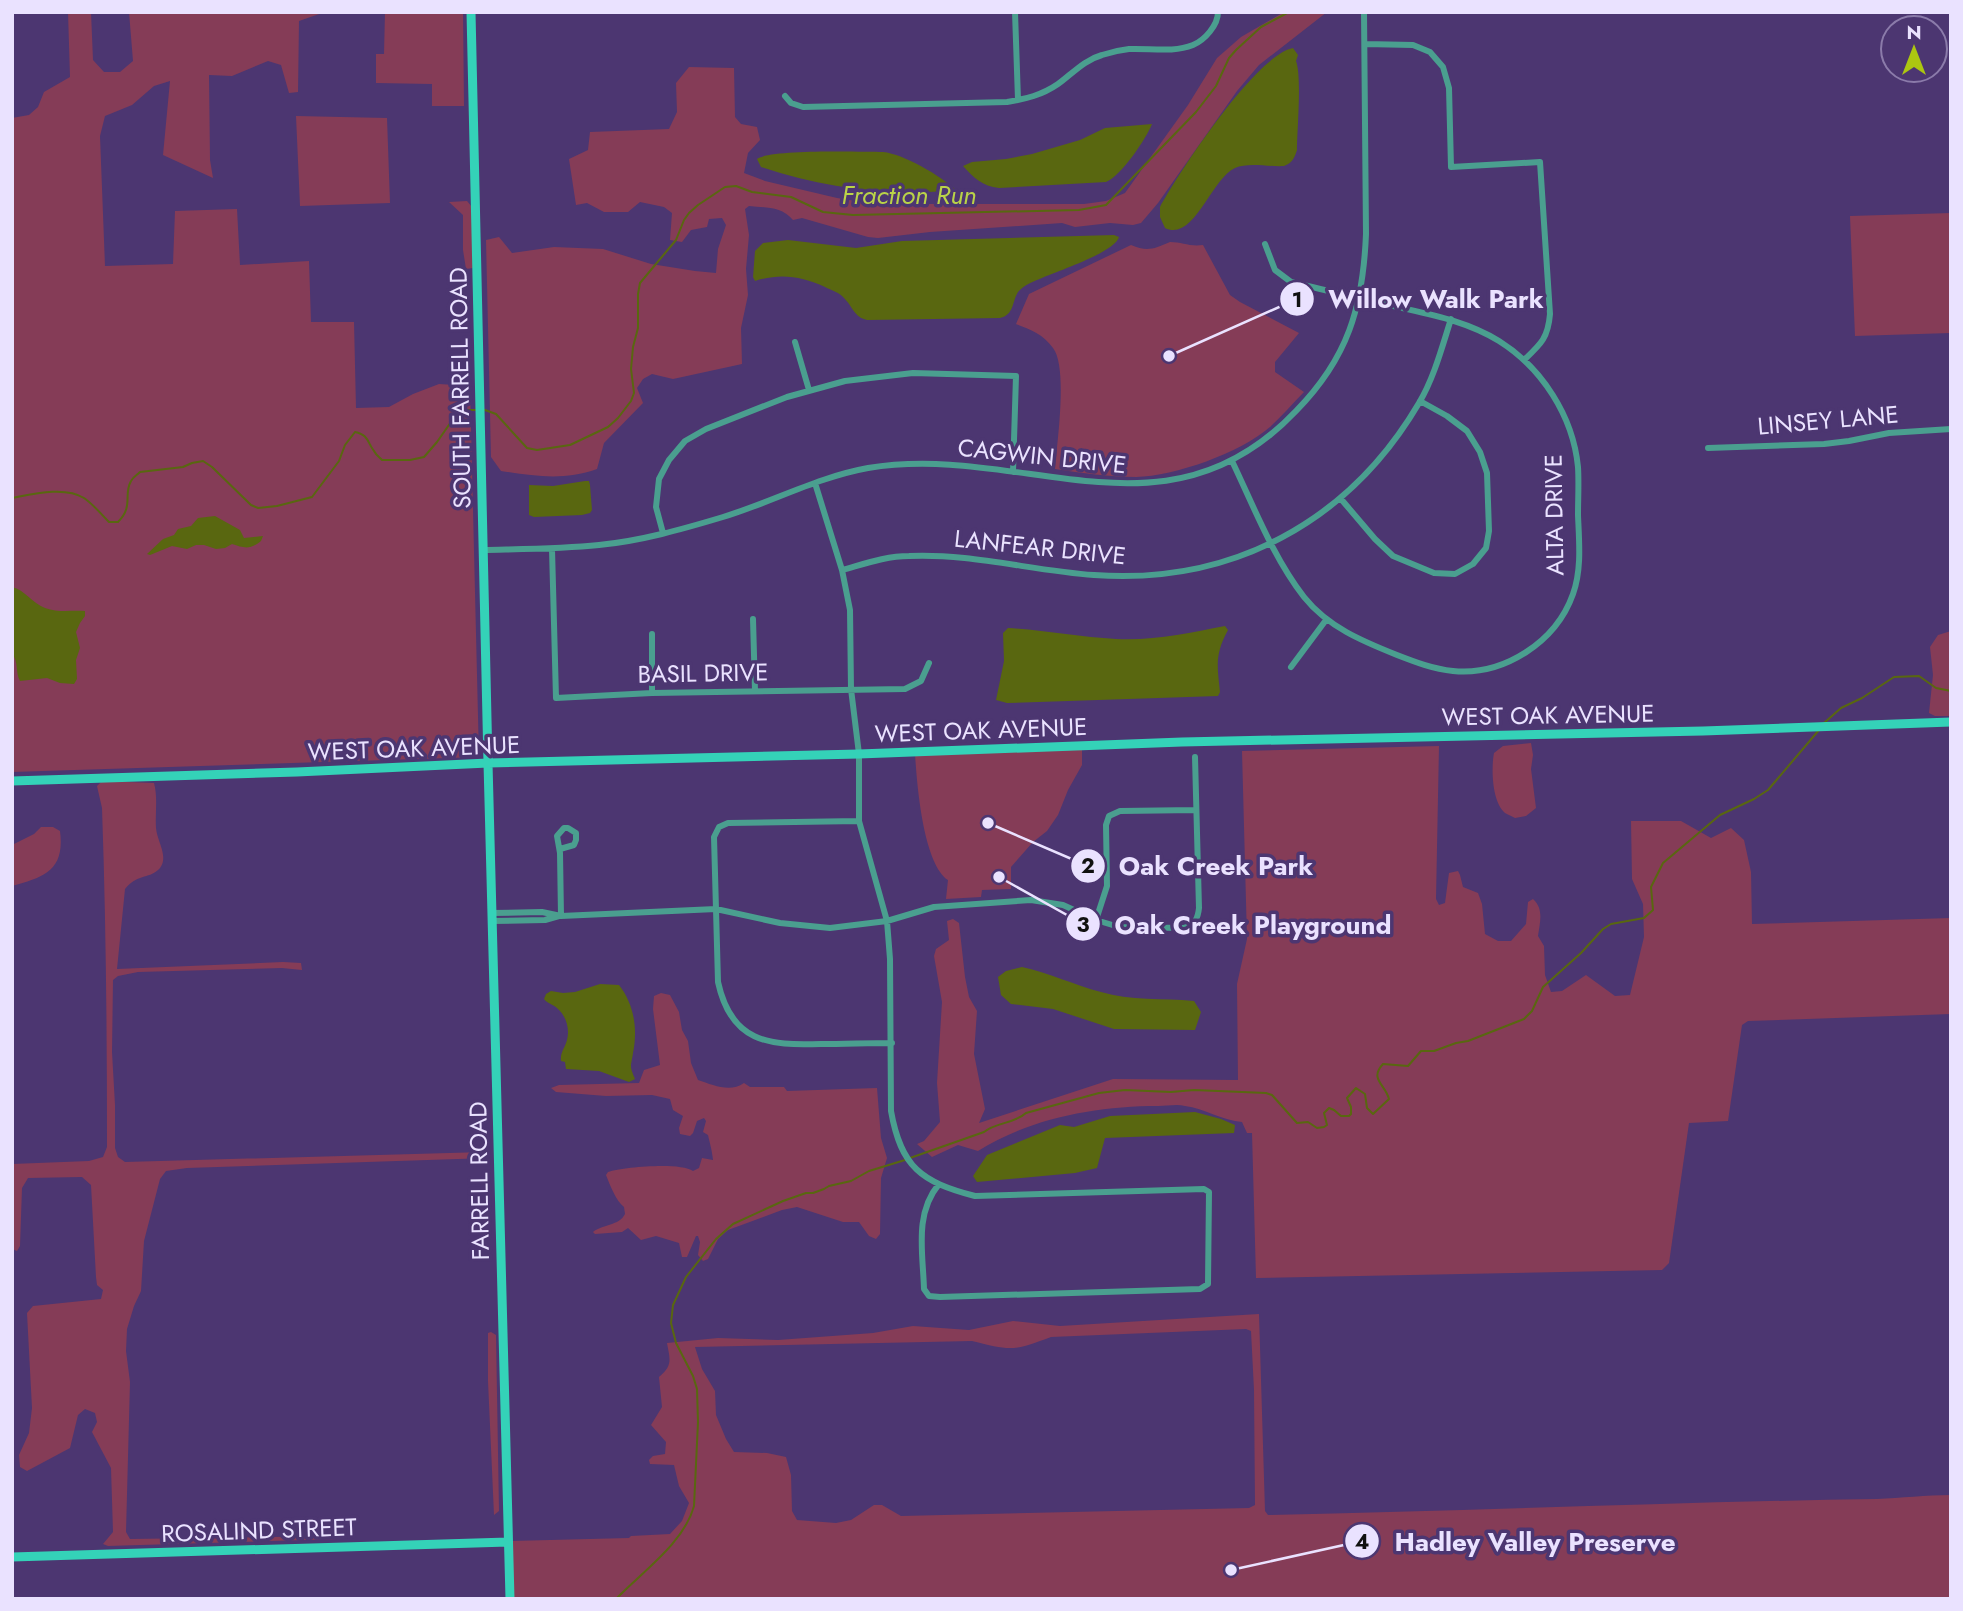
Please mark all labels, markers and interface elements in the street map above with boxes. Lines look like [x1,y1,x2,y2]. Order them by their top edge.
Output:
north arrow [1879,14,1949,84]
text: N [1906,19,1922,46]
water label: Fraction Run [841,176,977,214]
street label: SOUTH FARRELL ROAD [440,267,480,509]
callout: Willow Walk Park [1279,276,1558,323]
text: Willow Walk Park [1328,280,1544,318]
text: 1 [1292,285,1302,315]
street label: LINSEY LANE [1756,396,1900,444]
street label: CAGWIN DRIVE [956,430,1128,482]
street label: ALTA DRIVE [1535,454,1573,576]
street label: LANFEAR DRIVE [952,521,1128,573]
street label: BASIL DRIVE [637,654,769,692]
street label: WEST OAK AVENUE [1441,696,1655,734]
street label: WEST OAK AVENUE [874,709,1088,751]
street label: WEST OAK AVENUE [307,727,521,769]
callout: Oak Creek Park [1070,842,1327,889]
text: Oak Creek Park [1119,847,1313,885]
text: 2 [1081,851,1095,881]
callout: Oak Creek Playground [1065,901,1405,948]
text: Oak Creek Playground [1115,906,1391,944]
text: 3 [1076,910,1090,940]
street label: FARRELL ROAD [460,1101,498,1261]
street label: ROSALIND STREET [161,1509,357,1551]
callout: Hadley Valley Preserve [1345,1518,1689,1565]
text: Hadley Valley Preserve [1394,1523,1676,1561]
text: 4 [1355,1527,1369,1557]

